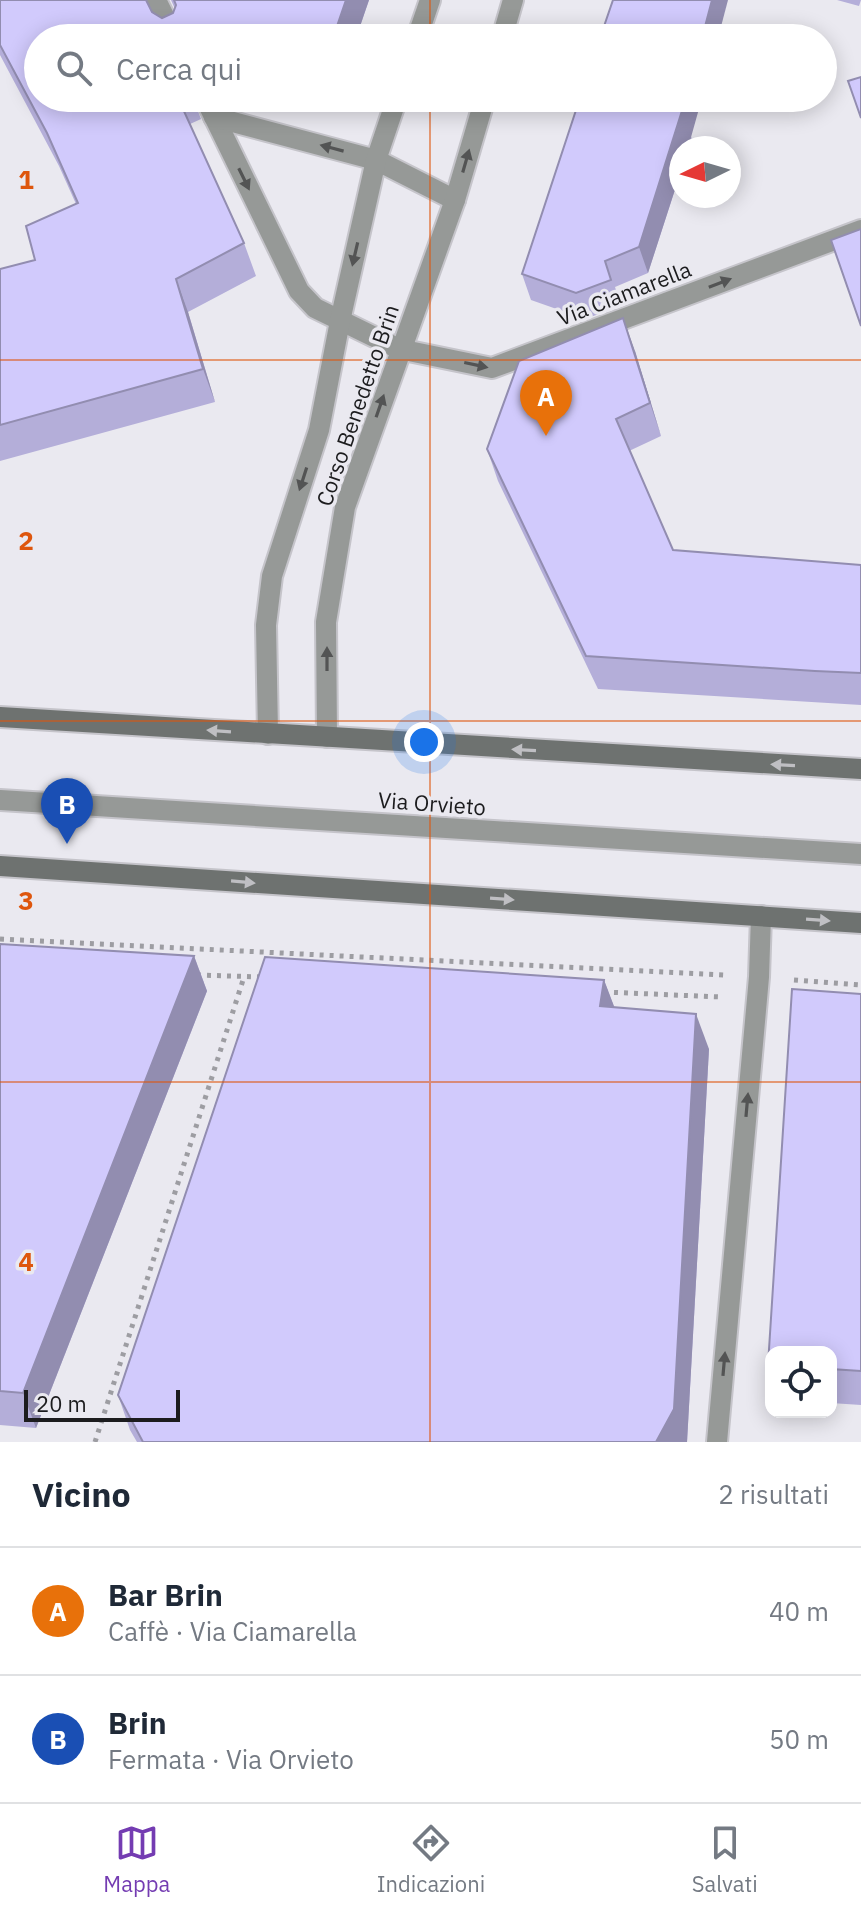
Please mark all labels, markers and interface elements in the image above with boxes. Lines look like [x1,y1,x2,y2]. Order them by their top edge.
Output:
search box [24,24,837,112]
icon: search [52,46,96,90]
text: Cerca qui [116,49,242,88]
north arrow [669,136,741,208]
one-way arrow [319,142,344,154]
one-way arrow [460,149,473,173]
text: 1 [18,162,34,196]
one-way arrow [238,167,251,190]
one-way arrow [348,242,361,267]
street label: Via Ciamarella [553,254,695,332]
one-way arrow [708,276,732,289]
street label: Corso Benedetto Brin [309,300,405,510]
one-way arrow [464,359,489,372]
pin: A [520,370,572,436]
one-way arrow [374,394,386,418]
one-way arrow [297,467,309,491]
text: 2 [18,523,34,557]
one-way arrow [320,646,333,671]
your location [404,722,444,762]
one-way arrow [206,724,231,737]
one-way arrow [511,743,536,756]
one-way arrow [770,758,795,771]
pin: B [41,778,93,844]
street label: Via Orvieto [377,785,487,821]
one-way arrow [231,876,256,889]
text: 3 [18,883,34,917]
one-way arrow [490,893,515,906]
one-way arrow [806,914,831,927]
one-way arrow [741,1092,754,1117]
text: 4 [18,1244,34,1278]
map controls [765,1346,837,1418]
button: locate [765,1346,837,1418]
one-way arrow [717,1351,730,1376]
scale bar [24,1386,180,1422]
text: 20 m [36,1389,87,1418]
text: Vicino [32,1472,131,1516]
text: 2 risultati [718,1477,829,1511]
text: Bar Brin [108,1575,223,1614]
text: A [49,1594,67,1628]
text: 40 m [769,1594,829,1628]
text: Caffè · Via Ciamarella [108,1614,357,1648]
text: Brin [108,1703,167,1742]
text: B [49,1722,67,1756]
text: 50 m [769,1722,829,1756]
text: Fermata · Via Orvieto [108,1742,354,1776]
tab: Mappa [103,1821,170,1898]
tab: Indicazioni [377,1821,485,1898]
tab: Salvati [692,1821,758,1898]

